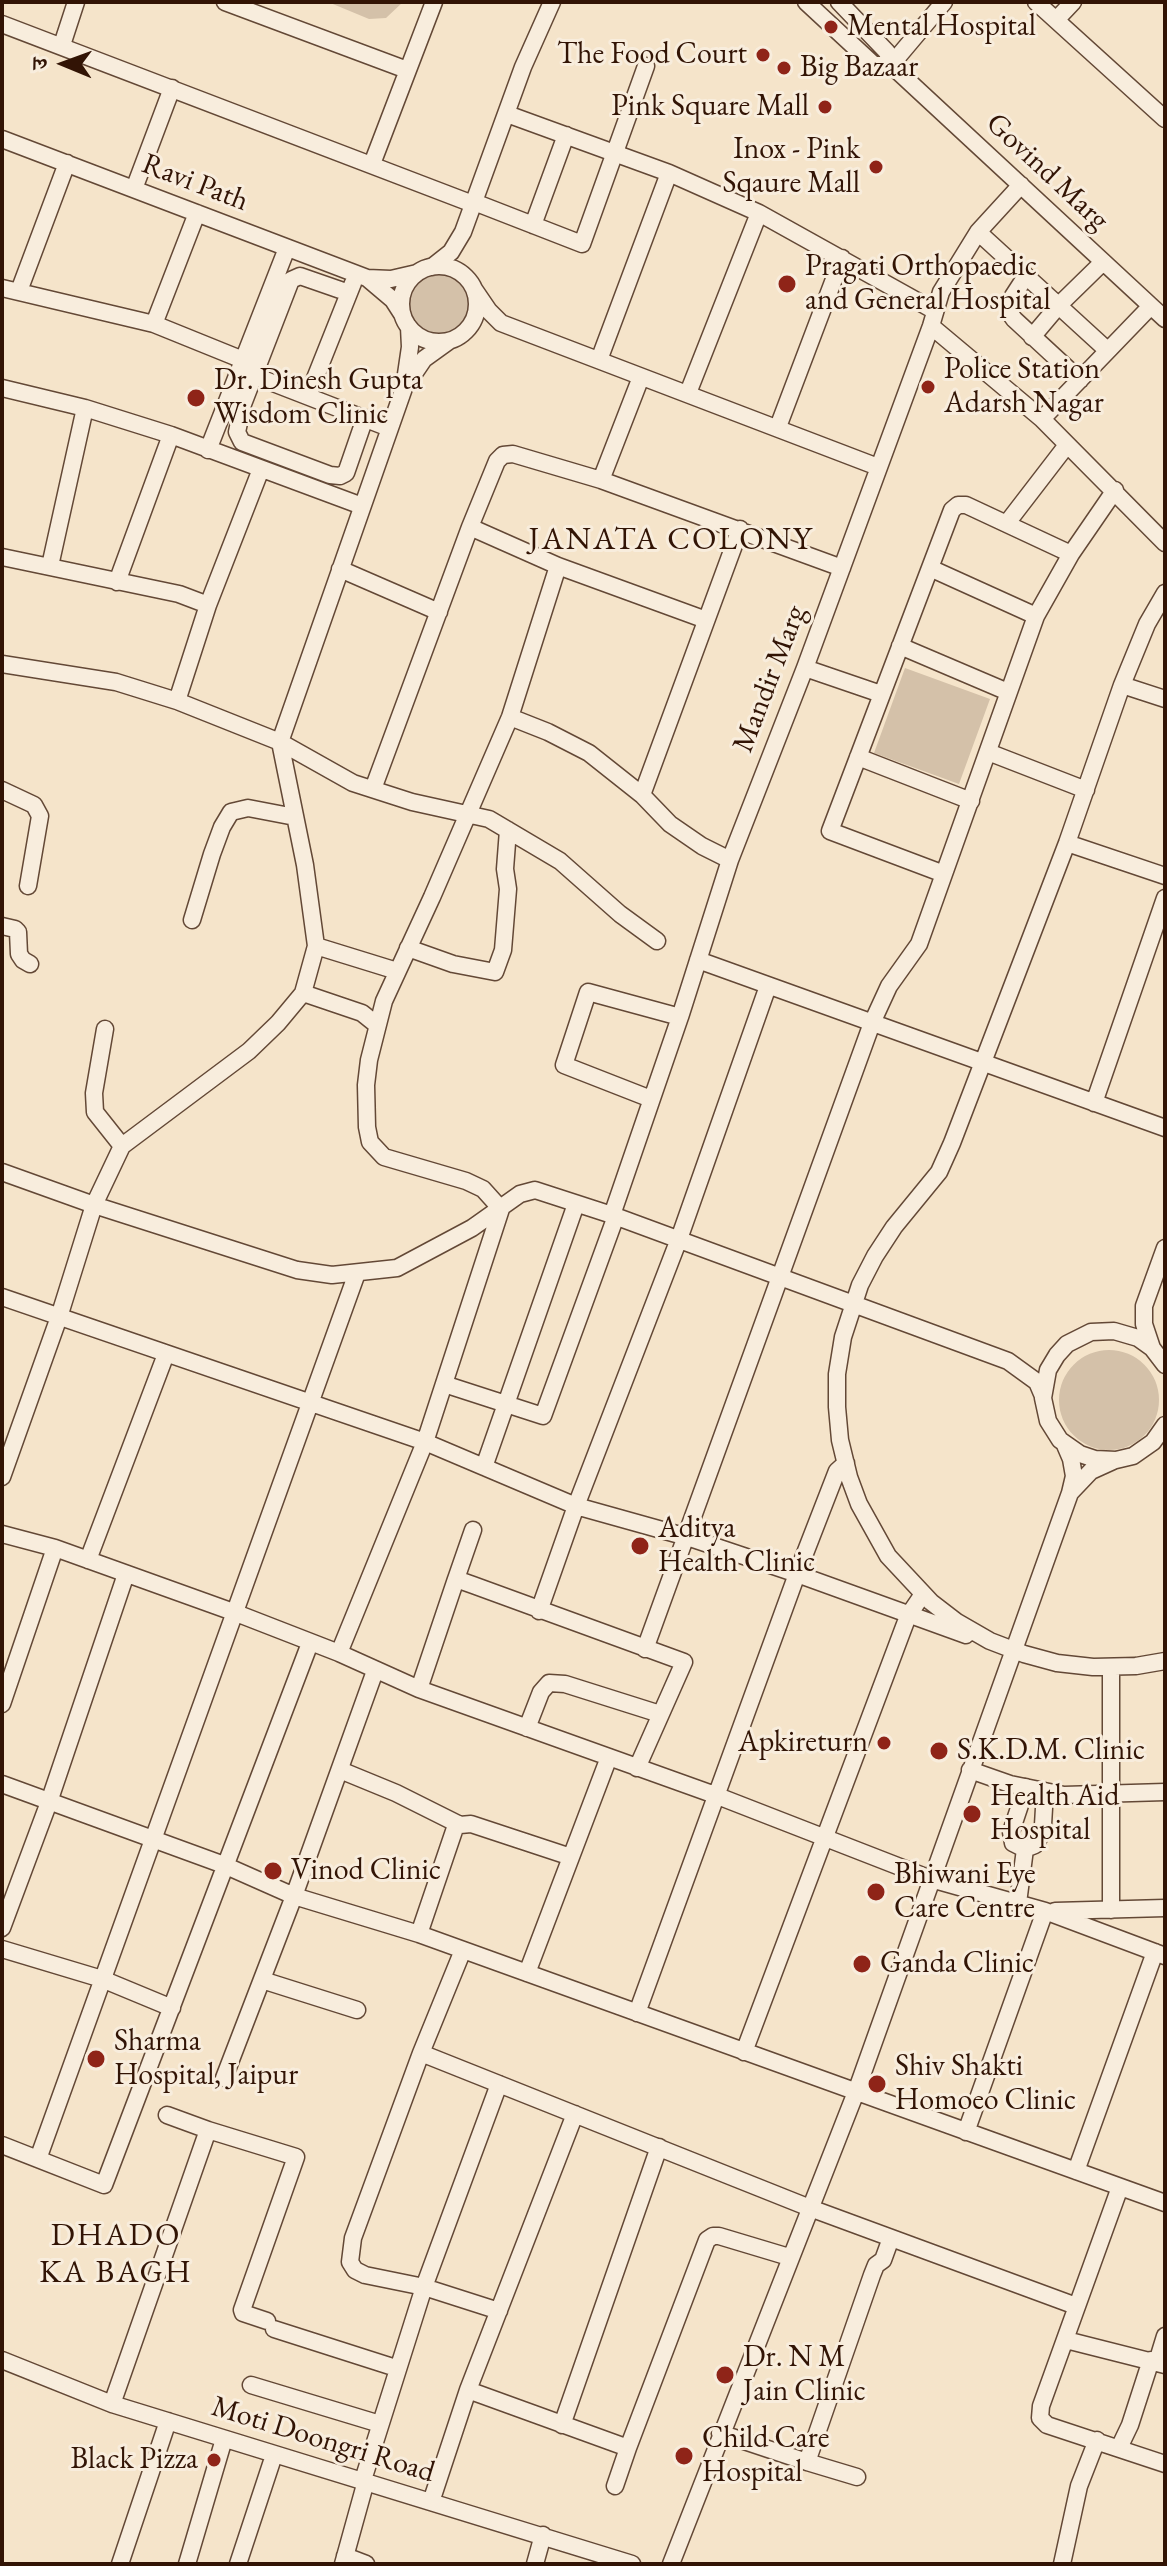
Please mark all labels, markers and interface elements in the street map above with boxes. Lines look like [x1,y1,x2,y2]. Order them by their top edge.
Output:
place label: Mental Hospital [847,9,1036,45]
marker: Mental Hospital [822,18,840,36]
north arrow [24,24,104,104]
place label: The Food Court [557,37,747,73]
marker: The Food Court [754,46,772,64]
place label: Big Bazaar [800,50,918,86]
text: उ [25,58,54,69]
marker: Big Bazaar [775,59,793,77]
place label: Pink Square Mall [611,89,809,125]
marker: Pink Square Mall [816,98,834,116]
street label: Govind Marg [978,106,1116,238]
place label: Inox - Pink Sqaure Mall [723,132,860,202]
street label: Ravi Path [137,146,253,220]
marker: Inox - Pink Sqaure Mall [867,158,885,176]
place label: Pragati Orthopaedic and General Hospital [805,249,1051,320]
marker: Pragati Orthopaedic and General Hospital [776,273,798,295]
place label: Police Station Adarsh Nagar [944,352,1104,422]
place label: Dr. Dinesh Gupta Wisdom Clinic [214,363,423,434]
marker: Police Station Adarsh Nagar [919,378,937,396]
marker: Dr. Dinesh Gupta Wisdom Clinic [185,387,207,409]
district label: JANATA COLONY [529,521,813,559]
street label: Mandir Marg [726,601,814,757]
place label: Aditya Health Clinic [658,1511,815,1582]
marker: Aditya Health Clinic [629,1535,651,1557]
place label: Apkireturn [738,1725,868,1761]
place label: S.K.D.M. Clinic [957,1733,1145,1769]
marker: Apkireturn [875,1734,893,1752]
marker: S.K.D.M. Clinic [928,1740,950,1762]
place label: Health Aid Hospital [990,1779,1119,1850]
marker: Health Aid Hospital [961,1803,983,1825]
place label: Vinod Clinic [291,1853,441,1889]
place label: Bhiwani Eye Care Centre [894,1857,1036,1928]
marker: Vinod Clinic [262,1860,284,1882]
marker: Bhiwani Eye Care Centre [865,1881,887,1903]
place label: Ganda Clinic [880,1946,1034,1982]
marker: Ganda Clinic [851,1953,873,1975]
place label: Sharma Hospital, Jaipur [114,2024,298,2094]
marker: Sharma Hospital, Jaipur [85,2048,107,2070]
place label: Shiv Shakti Homoeo Clinic [895,2049,1076,2120]
marker: Shiv Shakti Homoeo Clinic [866,2073,888,2095]
district label: DHADO KA BAGH [39,2217,193,2292]
place label: Dr. N M Jain Clinic [743,2340,866,2410]
marker: Dr. N M Jain Clinic [714,2364,736,2386]
street label: Moti Doongri Road [207,2389,439,2491]
place label: Child Care Hospital [702,2421,829,2492]
place label: Black Pizza [70,2442,198,2478]
marker: Child Care Hospital [673,2445,695,2467]
marker: Black Pizza [205,2451,223,2469]

